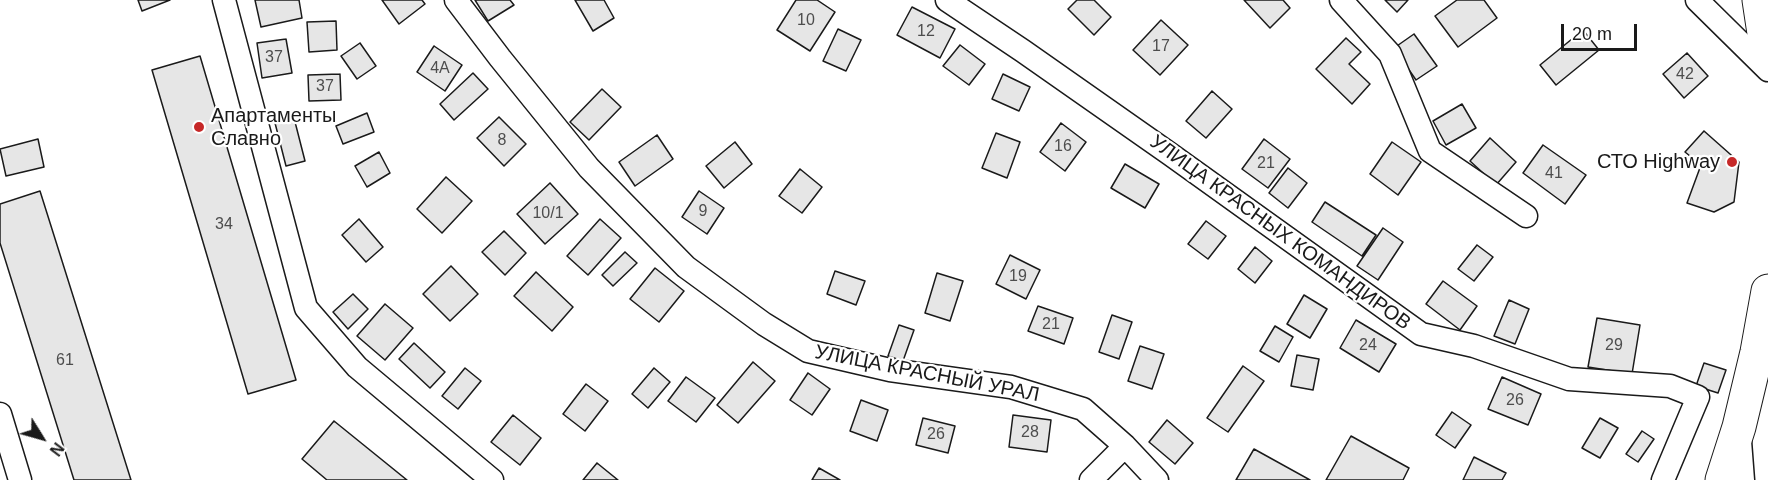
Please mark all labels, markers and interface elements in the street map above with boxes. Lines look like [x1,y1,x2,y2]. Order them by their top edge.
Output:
house number: 10 [797,11,815,31]
scale bar [1564,12,1640,50]
house number: 12 [917,22,935,42]
text: 20 m [1572,24,1612,44]
house number: 17 [1152,37,1170,57]
house number: 37 [265,48,283,68]
house number: 4А [430,59,450,79]
house number: 42 [1676,65,1694,85]
house number: 37 [316,77,334,97]
place label: Апартаменты Славно [211,104,336,151]
marker: Апартаменты Славно [192,120,206,134]
street label: УЛИЦА КРАСНЫХ КОМАНДИРОВ [1145,130,1415,336]
house number: 8 [498,131,506,151]
house number: 16 [1054,137,1072,157]
place label: СТО Highway [1597,150,1720,174]
house number: 21 [1257,154,1275,174]
marker: СТО Highway [1725,155,1739,169]
house number: 41 [1545,164,1563,184]
house number: 9 [699,202,707,222]
house number: 10/1 [532,204,564,224]
house number: 34 [215,215,233,235]
house number: 19 [1009,267,1027,287]
house number: 21 [1042,315,1060,335]
house number: 24 [1359,336,1377,356]
house number: 29 [1605,336,1623,356]
street label: УЛИЦА КРАСНЫЙ УРАЛ [813,340,1041,408]
house number: 61 [56,351,74,371]
house number: 26 [1506,391,1524,411]
north arrow [12,408,72,468]
house number: 28 [1021,423,1039,443]
house number: 26 [927,425,945,445]
text: N [47,439,67,459]

